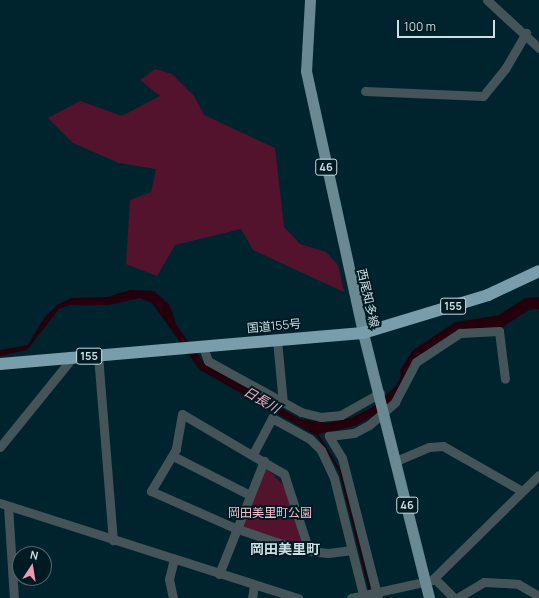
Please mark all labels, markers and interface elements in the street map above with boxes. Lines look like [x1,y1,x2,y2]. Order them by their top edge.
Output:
scale bar [399,12,497,38]
text: 100 m [404,18,436,35]
road number: 46 [315,158,337,176]
street label: 西尾知多線 [354,267,382,329]
road number: 155 [440,297,466,315]
street label: 国道155号 [246,316,302,336]
road number: 155 [76,347,102,365]
water label: 日長川 [241,383,283,417]
road number: 46 [396,496,418,514]
park label: 岡田美里町公園 [228,506,312,520]
district label: 岡田美里町 [250,541,320,557]
north arrow [12,546,52,586]
text: N [29,547,40,563]

